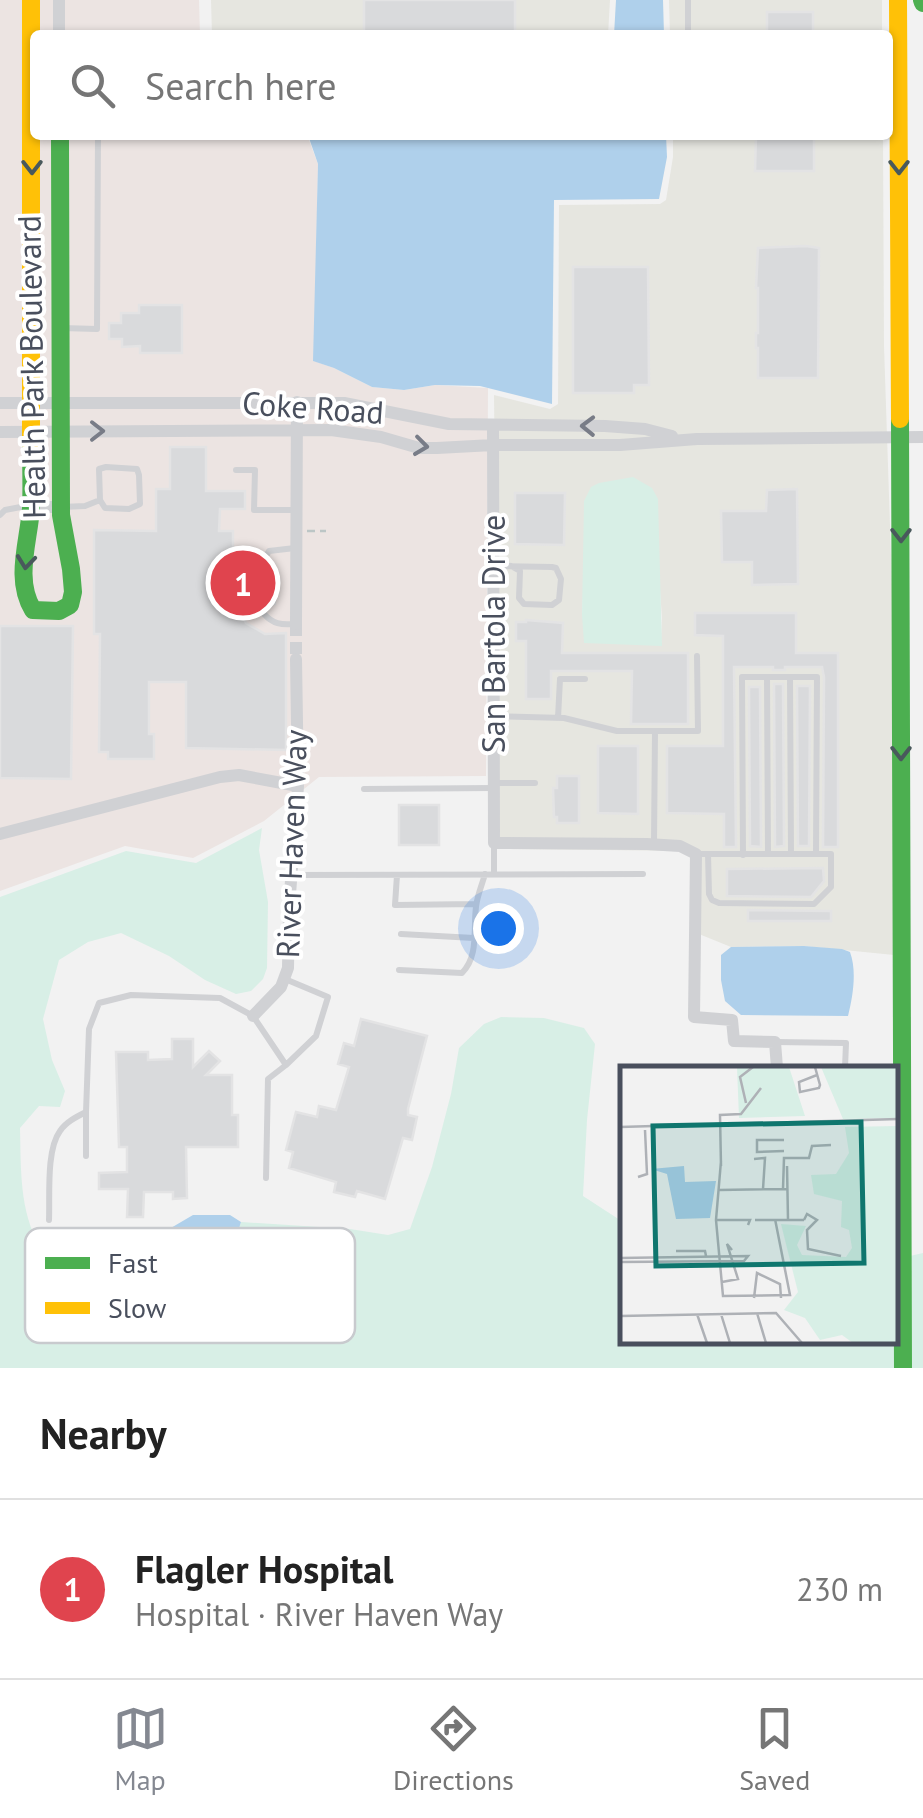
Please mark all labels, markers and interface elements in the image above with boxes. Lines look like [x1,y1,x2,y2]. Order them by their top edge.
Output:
search box [30,30,893,140]
icon: search [65,58,120,113]
text: Search here [145,61,337,110]
one-way arrow [21,160,43,176]
one-way arrow [888,160,910,176]
street label: Health Park Boulevard [7,215,55,519]
street label: Coke Road [241,381,385,433]
one-way arrow [579,415,594,437]
one-way arrow [90,420,106,442]
one-way arrow [413,435,429,456]
street label: San Bartola Drive [472,515,514,753]
one-way arrow [890,528,912,543]
pin: 1 [210,546,276,620]
one-way arrow [16,555,37,571]
street label: River Haven Way [266,729,316,959]
one-way arrow [890,746,912,762]
your location [473,903,524,954]
inset map [620,1066,898,1343]
legend [25,1228,355,1343]
text: Fast [108,1244,158,1281]
text: Slow [108,1289,167,1326]
text: Nearby [40,1406,167,1461]
text: Flagler Hospital [135,1544,393,1593]
text: 1 [63,1568,82,1610]
text: 230 m [796,1568,883,1610]
text: Hospital · River Haven Way [135,1593,503,1635]
tab: Map [113,1701,168,1798]
tab: Directions [393,1701,514,1798]
tab: Saved [739,1701,810,1798]

